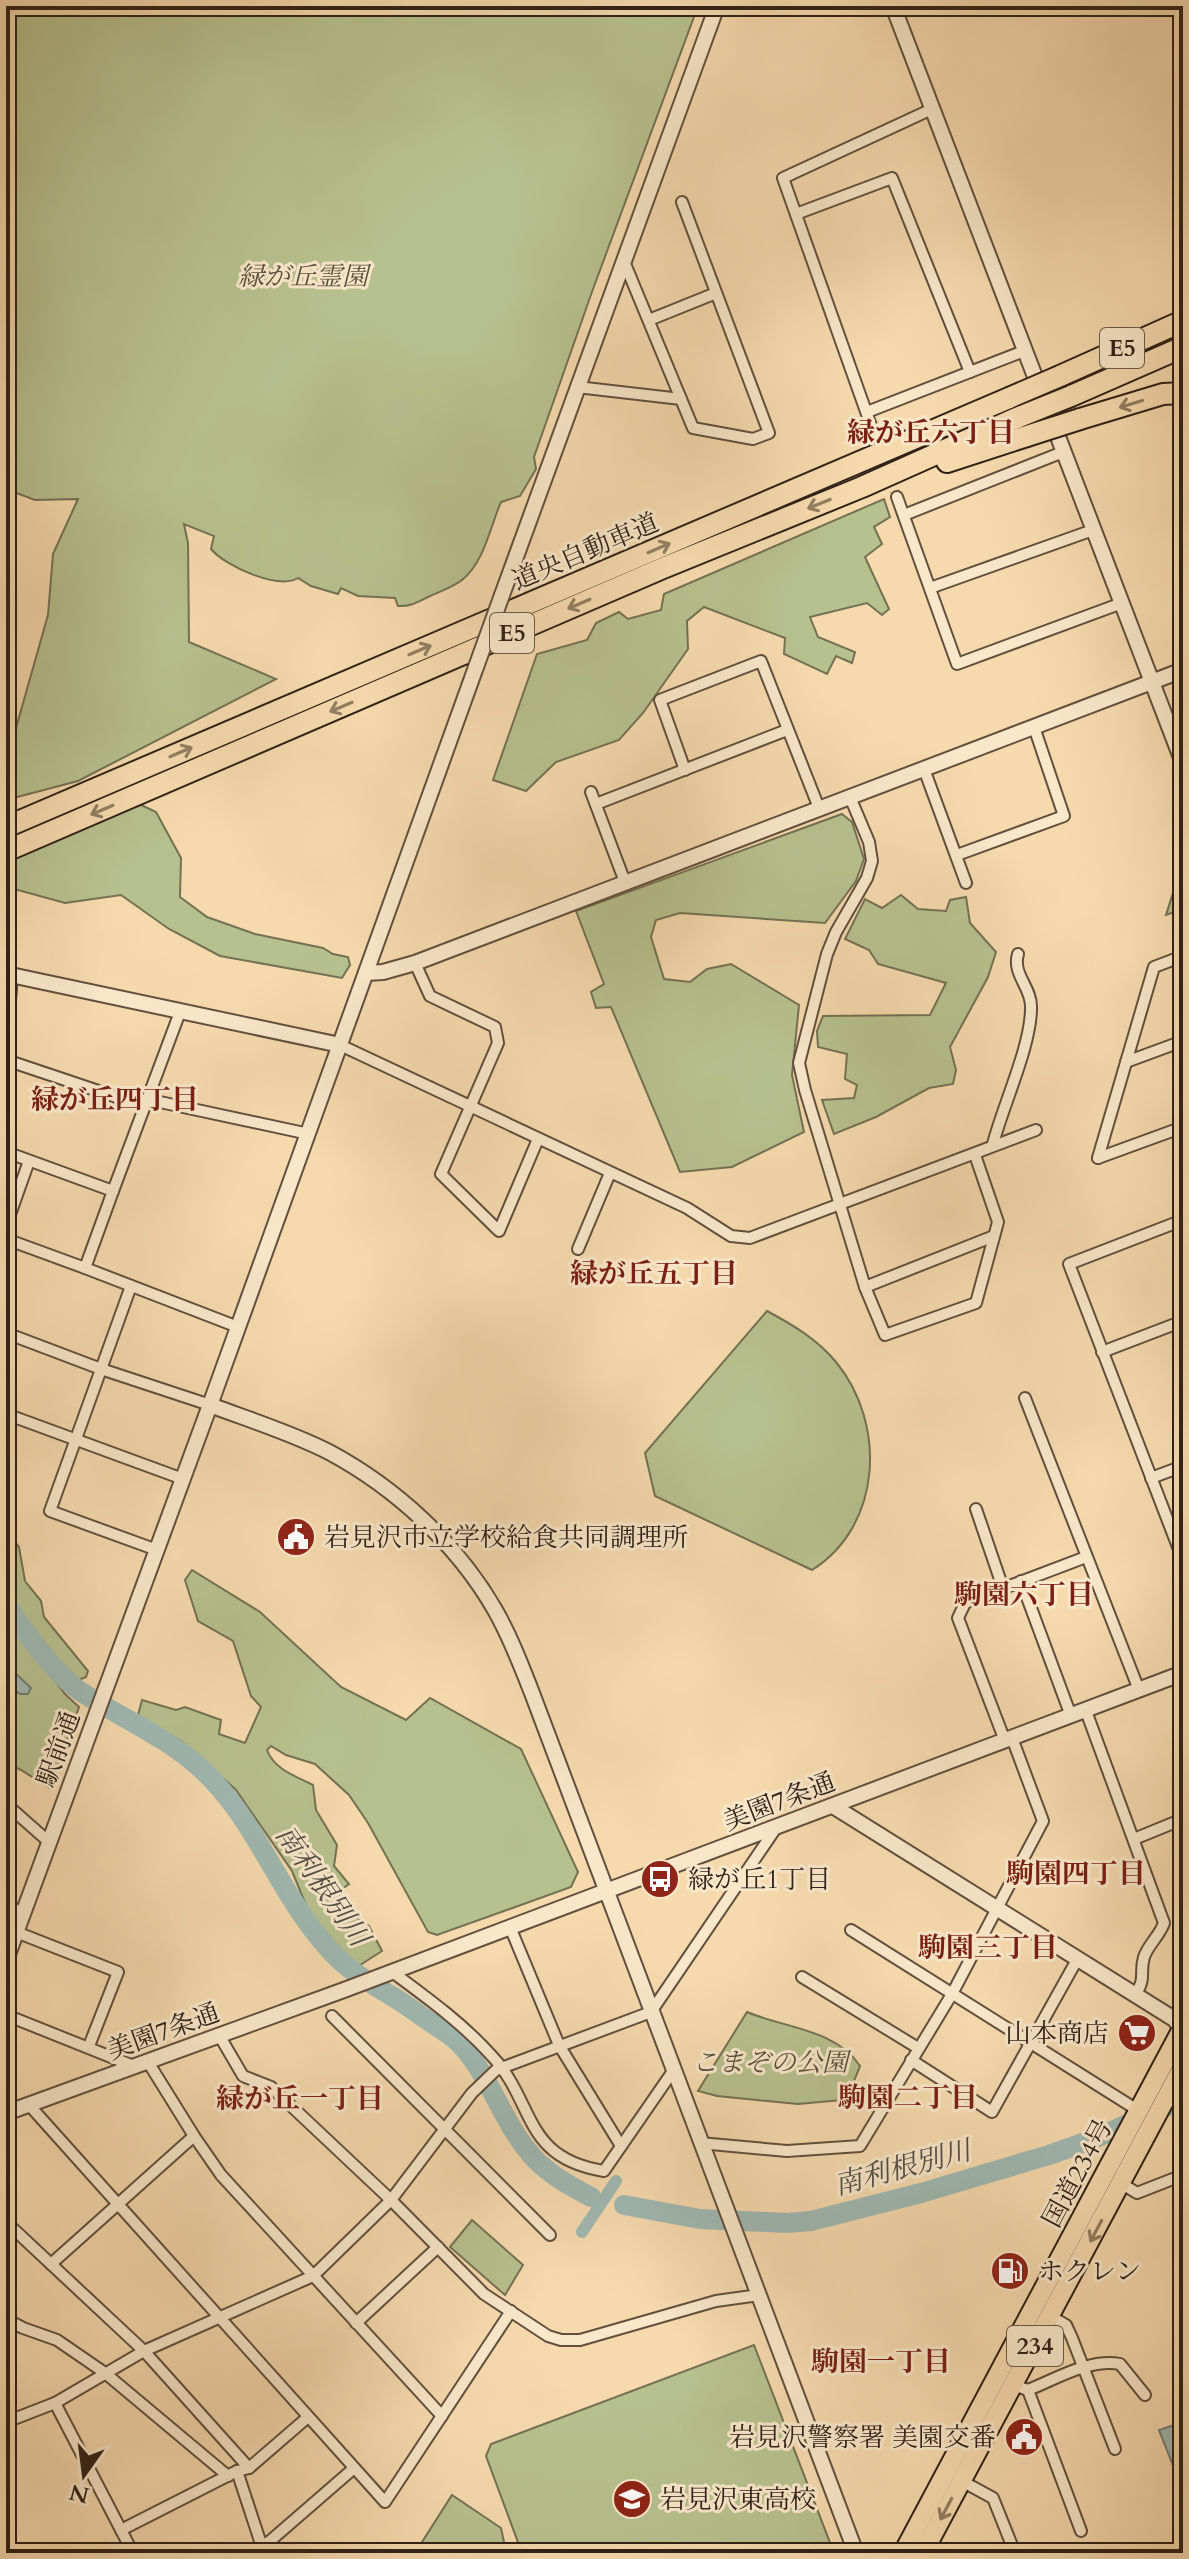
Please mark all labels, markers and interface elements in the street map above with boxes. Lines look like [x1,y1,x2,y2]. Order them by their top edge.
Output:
park label: 緑が丘霊園 [238,259,372,294]
road number: E5 [1100,328,1144,368]
one-way arrow [1119,397,1145,412]
district label: 緑が丘六丁目 [847,414,1015,452]
one-way arrow [807,498,832,513]
street label: 道央自動車道 [507,505,664,598]
one-way arrow [646,539,671,554]
one-way arrow [567,598,592,613]
road number: E5 [490,613,534,653]
one-way arrow [407,642,432,657]
one-way arrow [329,701,353,716]
one-way arrow [168,744,193,759]
one-way arrow [90,804,115,819]
district label: 緑が丘四丁目 [31,1081,199,1119]
district label: 緑が丘五丁目 [570,1255,738,1293]
public building icon: 岩見沢市立学校給食共同調理所 [275,1516,317,1558]
place label: 岩見沢市立学校給食共同調理所 [324,1520,688,1555]
district label: 駒園六丁目 [954,1576,1094,1614]
street label: 駅前通 [29,1707,88,1792]
street label: 美園7条通 [718,1764,840,1839]
water label: 南利根別川 [266,1817,380,1956]
district label: 駒園四丁目 [1006,1855,1146,1893]
bus stop icon: 緑が丘1丁目 [639,1858,681,1900]
place label: 緑が丘1丁目 [688,1862,831,1897]
district label: 駒園三丁目 [918,1929,1058,1967]
street label: 美園7条通 [102,1995,224,2068]
supermarket icon: 山本商店 [1116,2012,1158,2054]
place label: 山本商店 [1005,2016,1109,2051]
park label: こまぞの公園 [692,2045,852,2080]
district label: 駒園二丁目 [838,2079,978,2117]
district label: 緑が丘一丁目 [216,2080,384,2118]
street label: 国道234号 [1034,2113,1121,2234]
water label: 南利根別川 [830,2131,978,2204]
one-way arrow [1088,2219,1104,2242]
fuel station icon: ホクレン [989,2250,1031,2292]
place label: ホクレン [1038,2254,1141,2289]
road number: 234 [1007,2326,1063,2366]
district label: 駒園一丁目 [811,2343,951,2381]
public building icon: 岩見沢警察署 美園交番 [1003,2416,1045,2458]
place label: 岩見沢警察署 美園交番 [729,2420,996,2455]
north arrow [44,2435,124,2515]
text: N [67,2477,92,2510]
school or university icon: 岩見沢東高校 [611,2478,653,2520]
place label: 岩見沢東高校 [660,2482,816,2517]
one-way arrow [938,2497,954,2521]

